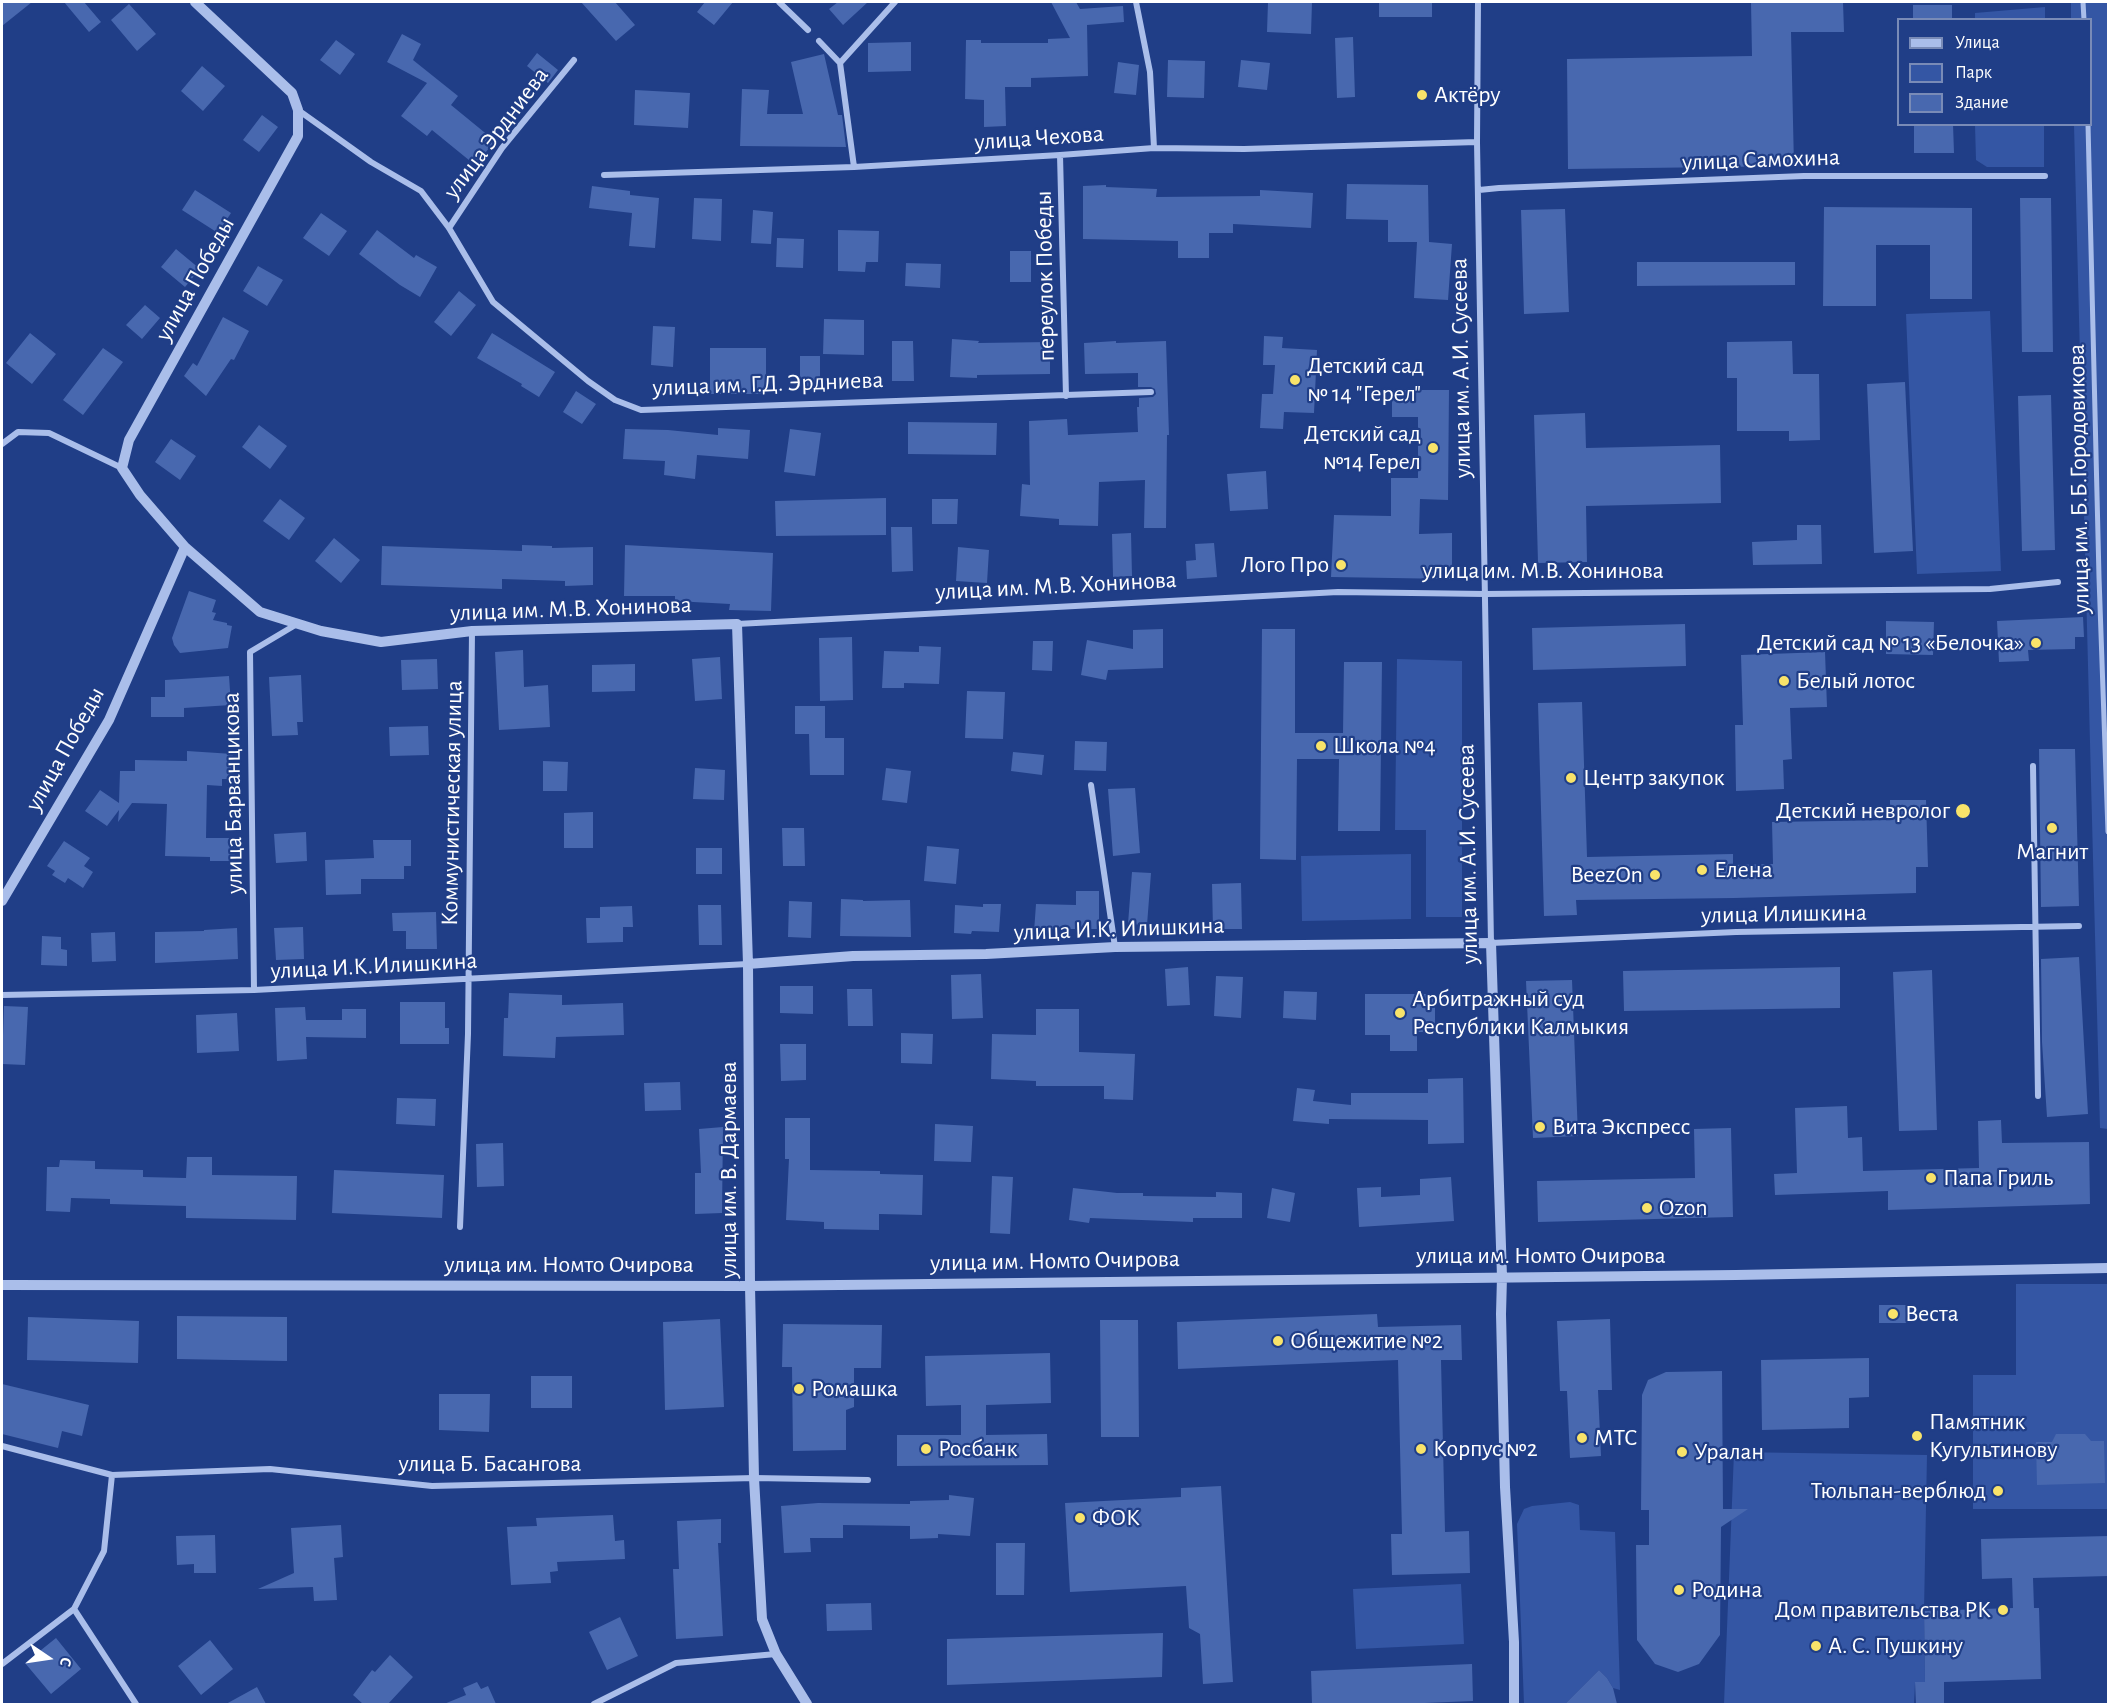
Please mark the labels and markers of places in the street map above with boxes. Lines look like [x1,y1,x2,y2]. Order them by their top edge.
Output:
place label: Актёру [1434,81,1500,109]
marker: Актёру [1415,88,1429,102]
place label: Детский сад № 14 "Герел" [1307,352,1424,408]
marker: Детский сад № 14 "Герел" [1288,373,1302,387]
place label: Детский сад №14 Герел [1304,420,1421,476]
marker: Детский сад №14 Герел [1426,441,1440,455]
place label: Лого Про [1241,551,1329,579]
marker: Лого Про [1334,558,1348,572]
place label: Детский сад № 13 «Белочка» [1757,629,2024,657]
marker: Детский сад № 13 «Белочка» [2029,636,2043,650]
place label: Белый лотос [1796,667,1915,695]
marker: Белый лотос [1777,674,1791,688]
place label: Школа №4 [1333,732,1436,760]
marker: Школа №4 [1314,739,1328,753]
place label: Центр закупок [1583,764,1724,792]
marker: Центр закупок [1564,771,1578,785]
place label: Детский невролог [1776,797,1950,825]
marker: Детский невролог [1954,802,1972,820]
marker: Магнит [2045,821,2059,835]
place label: Магнит [2016,838,2088,866]
place label: Елена [1714,856,1773,884]
place label: BeezOn [1571,861,1643,889]
marker: Елена [1695,863,1709,877]
marker: BeezOn [1648,868,1662,882]
place label: Арбитражный суд Республики Калмыкия [1412,985,1629,1041]
marker: Арбитражный суд Республики Калмыкия [1393,1006,1407,1020]
place label: Вита Экспресс [1552,1113,1691,1141]
marker: Вита Экспресс [1533,1120,1547,1134]
place label: Папа Гриль [1943,1164,2053,1192]
marker: Папа Гриль [1924,1171,1938,1185]
place label: Ozon [1659,1194,1708,1222]
marker: Ozon [1640,1201,1654,1215]
place label: Веста [1905,1300,1959,1328]
marker: Веста [1886,1307,1900,1321]
place label: Общежитие №2 [1290,1327,1443,1355]
marker: Общежитие №2 [1271,1334,1285,1348]
place label: Ромашка [811,1375,898,1403]
marker: Ромашка [792,1382,806,1396]
place label: Памятник Кугультинову [1929,1408,2058,1464]
place label: МТС [1594,1424,1638,1452]
marker: Памятник Кугультинову [1910,1429,1924,1443]
marker: МТС [1575,1431,1589,1445]
place label: Росбанк [938,1435,1017,1463]
place label: Корпус №2 [1433,1435,1538,1463]
place label: Уралан [1694,1438,1764,1466]
marker: Росбанк [919,1442,933,1456]
marker: Корпус №2 [1414,1442,1428,1456]
marker: Уралан [1675,1445,1689,1459]
place label: Тюльпан-верблюд [1811,1477,1986,1505]
marker: Тюльпан-верблюд [1991,1484,2005,1498]
place label: ФОК [1092,1504,1140,1532]
marker: ФОК [1073,1511,1087,1525]
place label: Родина [1691,1576,1762,1604]
marker: Родина [1672,1583,1686,1597]
place label: Дом правительства РК [1775,1596,1991,1624]
marker: Дом правительства РК [1996,1603,2010,1617]
place label: А. С. Пушкину [1828,1632,1963,1660]
marker: А. С. Пушкину [1809,1639,1823,1653]

